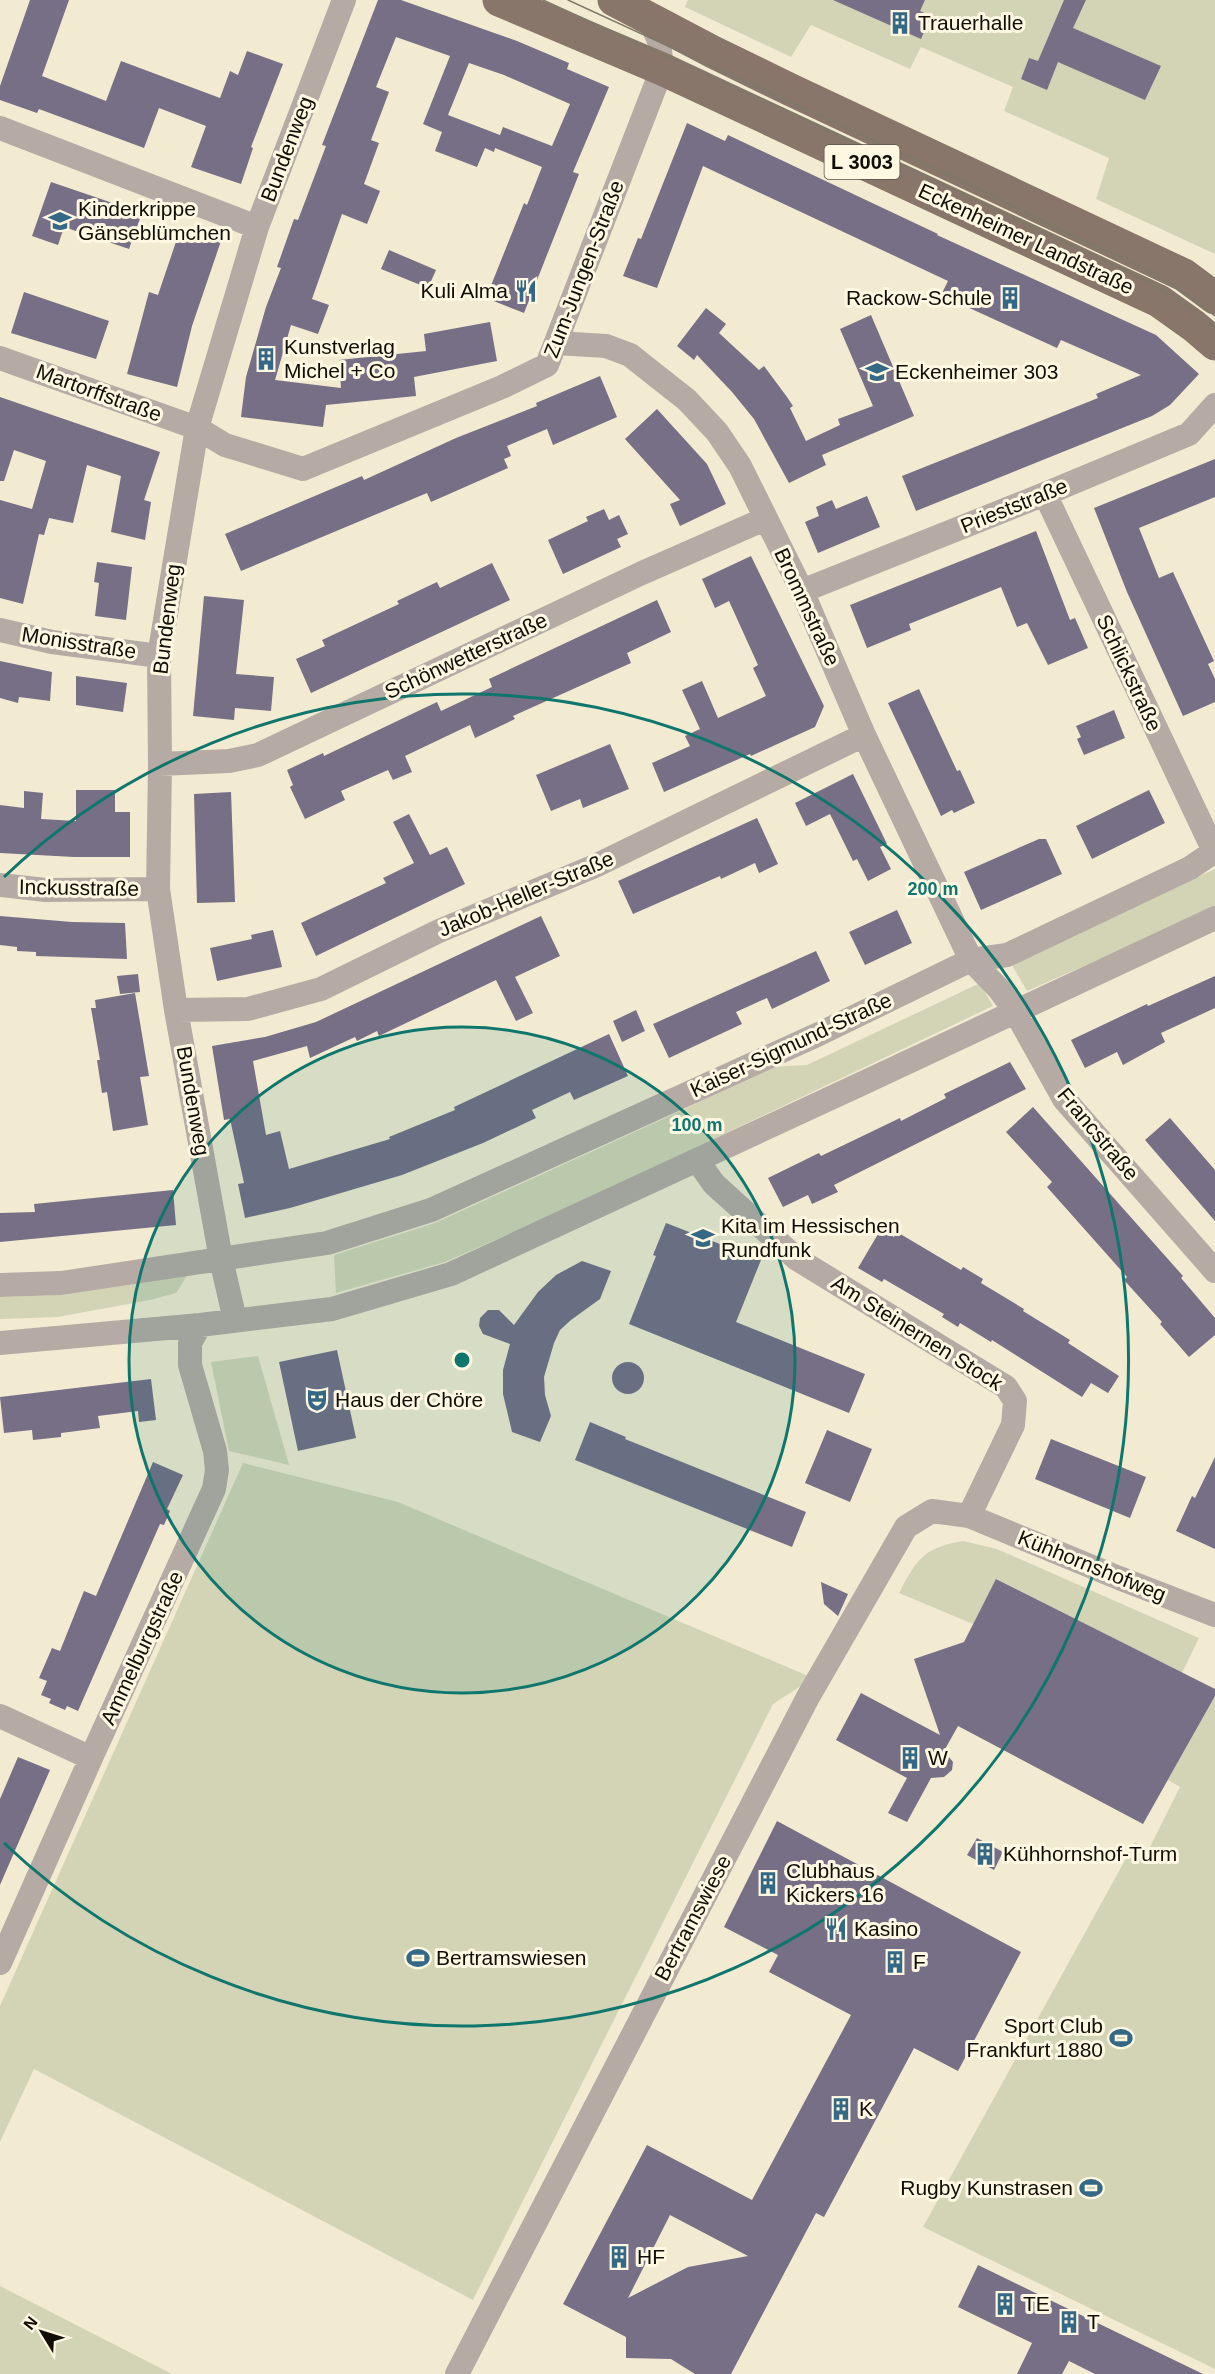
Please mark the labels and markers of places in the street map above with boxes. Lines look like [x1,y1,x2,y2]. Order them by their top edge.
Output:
building icon: Trauerhalle [887,10,913,36]
place label: Trauerhalle [918,11,1023,34]
place label: Kinderkrippe Gänseblümchen [78,197,231,244]
school or university icon: Kinderkrippe Gänseblümchen [47,208,73,234]
restaurant icon: Kuli Alma [513,278,539,304]
place label: Kuli Alma [420,279,508,302]
building icon: Rackow-Schule [997,285,1023,311]
place label: Rackow-Schule [846,286,992,309]
place label: Kunstverlag Michel + Co [284,335,395,382]
building icon: Kunstverlag Michel + Co [253,346,279,372]
school or university icon: Eckenheimer 303 [864,359,890,385]
place label: Eckenheimer 303 [895,360,1058,383]
place label: Kita im Hessischen Rundfunk [721,1214,900,1261]
school or university icon: Kita im Hessischen Rundfunk [690,1225,716,1251]
centre of rings [452,1350,472,1370]
theatre icon: Haus der Chöre [304,1387,330,1413]
place label: Haus der Chöre [335,1388,483,1411]
building icon: W [897,1745,923,1771]
place label: W [928,1746,948,1769]
building icon: Kühhornshof-Turm [972,1841,998,1867]
place label: Kühhornshof-Turm [1003,1842,1177,1865]
place label: Clubhaus Kickers 16 [786,1859,884,1906]
building icon: Clubhaus Kickers 16 [755,1870,781,1896]
restaurant icon: Kasino [823,1916,849,1942]
place label: Kasino [854,1917,918,1940]
sports icon: Bertramswiesen [405,1945,431,1971]
place label: Bertramswiesen [436,1946,587,1969]
building icon: F [882,1949,908,1975]
place label: F [913,1950,926,1973]
place label: Sport Club Frankfurt 1880 [966,2014,1103,2061]
sports icon: Sport Club Frankfurt 1880 [1108,2025,1134,2051]
building icon: K [828,2096,854,2122]
place label: K [859,2097,873,2120]
sports icon: Rugby Kunstrasen [1078,2175,1104,2201]
place label: Rugby Kunstrasen [900,2176,1073,2199]
building icon: HF [606,2244,632,2270]
place label: HF [637,2245,665,2268]
building icon: TE [992,2291,1018,2317]
place label: TE [1023,2292,1050,2315]
building icon: T [1056,2309,1082,2335]
place label: T [1087,2310,1100,2333]

